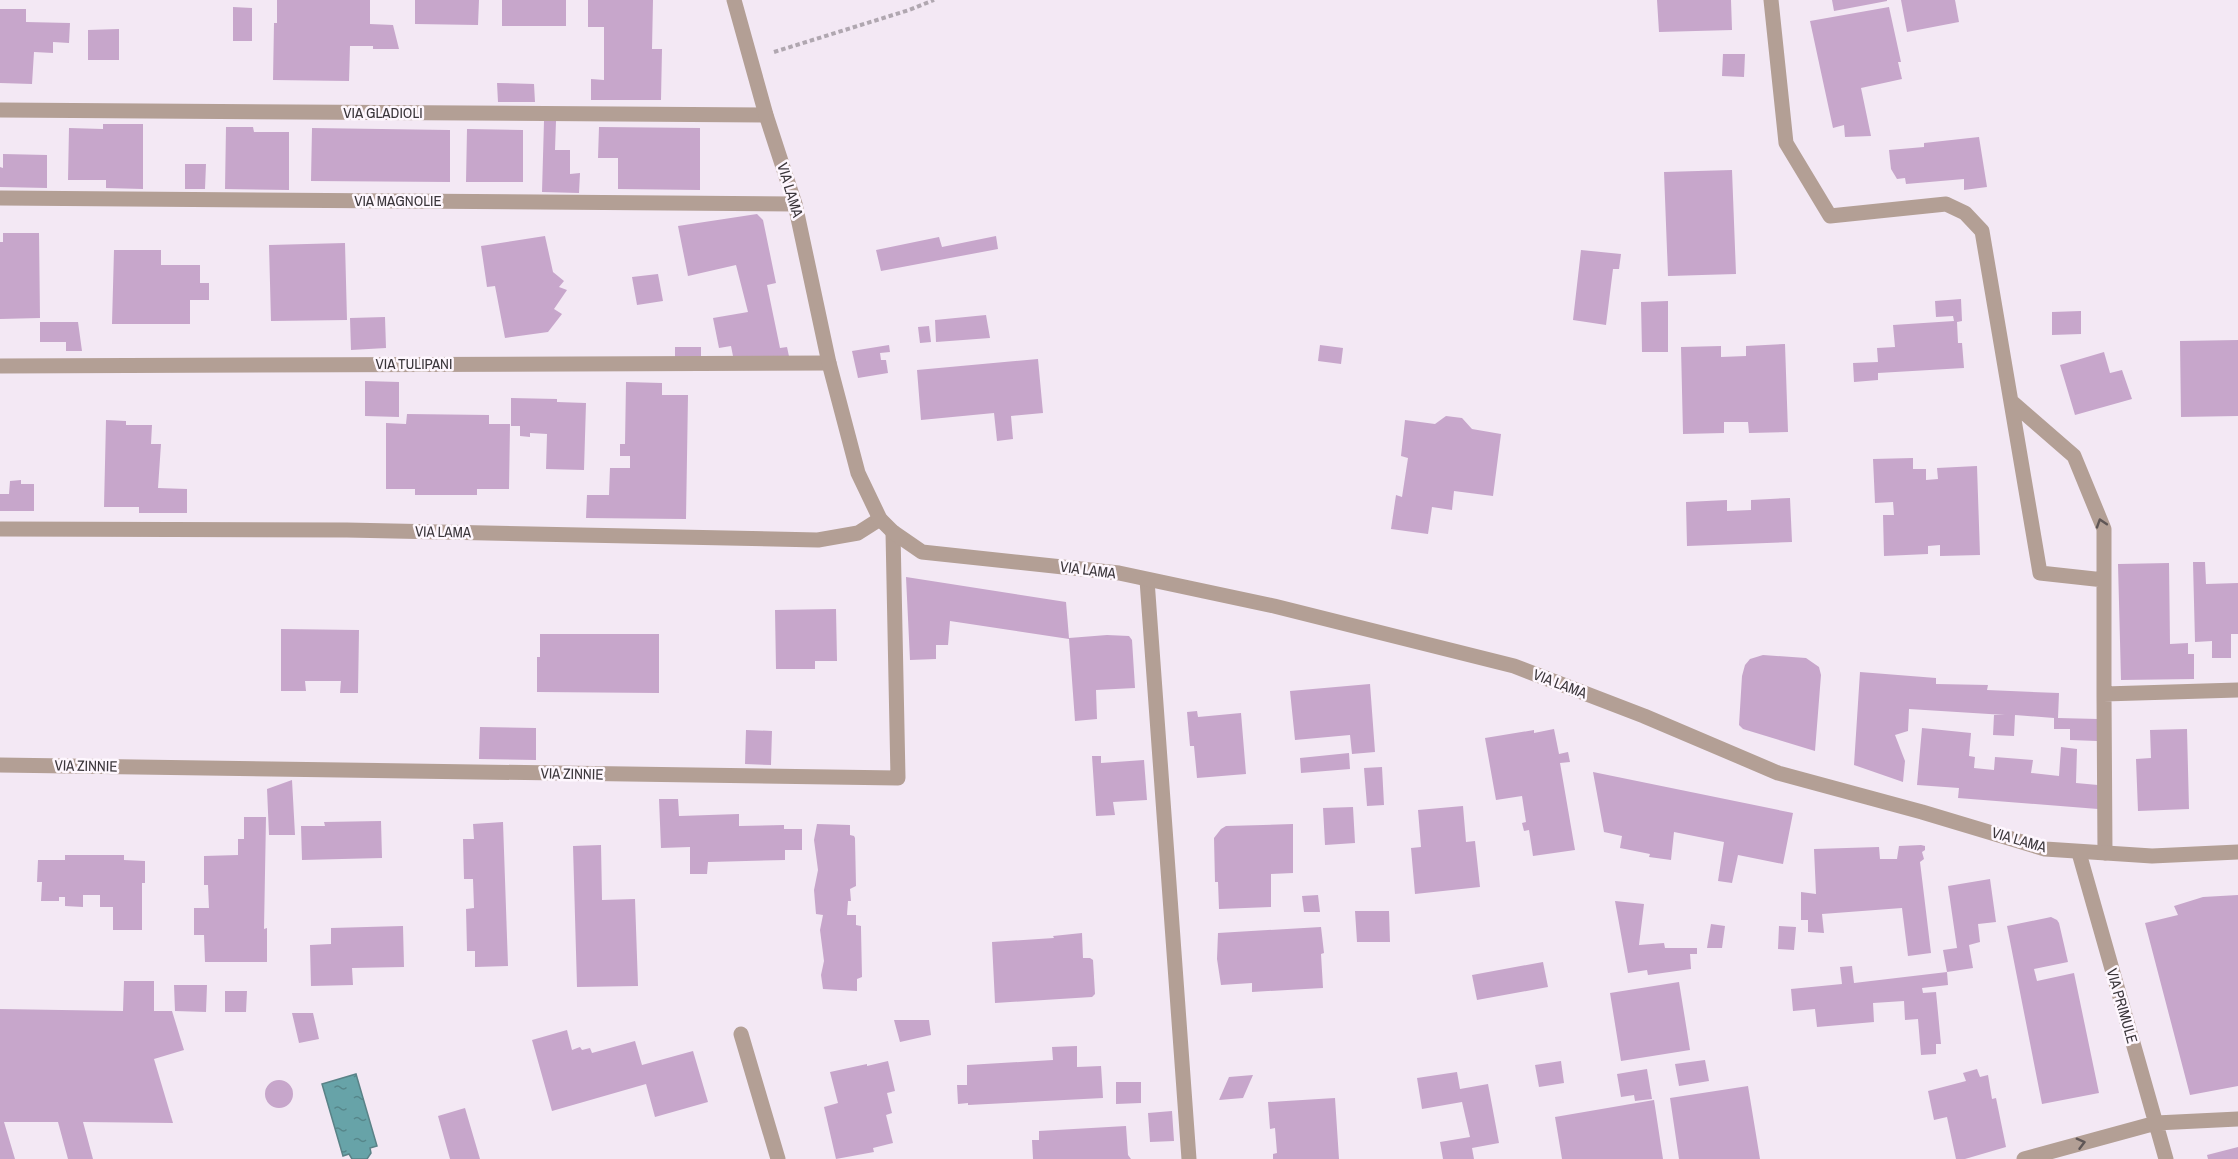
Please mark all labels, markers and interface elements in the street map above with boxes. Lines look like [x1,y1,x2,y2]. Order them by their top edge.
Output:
street label: VIA GLADIOLI [343,102,423,123]
street label: VIA LAMA [772,160,809,220]
street label: VIA MAGNOLIE [354,190,442,211]
street label: VIA TULIPANI [376,353,452,374]
one-way arrow [2096,518,2108,528]
street label: VIA LAMA [415,521,472,543]
street label: VIA LAMA [1059,556,1118,583]
street label: VIA LAMA [1530,664,1591,704]
street label: VIA ZINNIE [54,754,118,777]
street label: VIA ZINNIE [540,762,604,785]
street label: VIA LAMA [1989,822,2050,858]
street label: VIA PRIMULE [2102,966,2143,1046]
one-way arrow [2076,1138,2086,1151]

